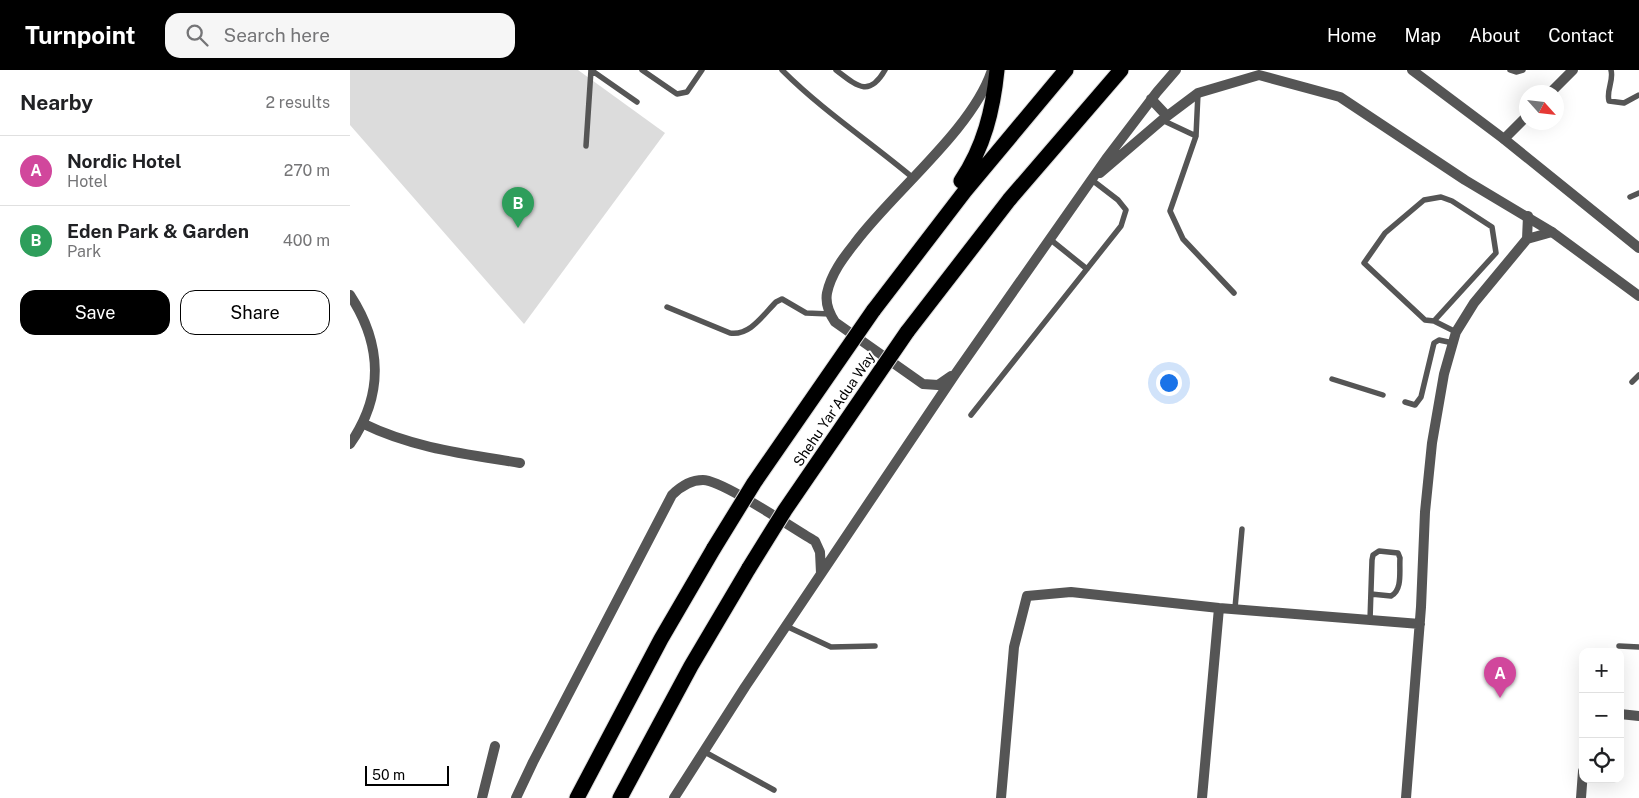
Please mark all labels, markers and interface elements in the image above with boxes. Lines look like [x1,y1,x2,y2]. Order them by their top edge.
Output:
search box [165,13,515,58]
text: Turnpoint [25,21,135,49]
icon: search [183,21,211,49]
text: Search here [223,24,330,46]
text: Home [1327,25,1377,46]
text: Map [1405,25,1441,46]
text: About [1469,25,1520,46]
text: Contact [1548,25,1614,46]
north arrow [1519,85,1564,130]
text: Nearby [20,90,93,115]
text: 2 results [265,93,330,112]
text: Nordic Hotel [67,150,181,172]
text: A [30,161,42,180]
text: 270 m [284,161,330,180]
text: Hotel [67,172,108,191]
pin: B [502,187,534,228]
text: Eden Park & Garden [67,220,249,242]
text: B [31,231,41,250]
text: 400 m [283,231,330,250]
text: Park [67,242,101,261]
button: Save [20,290,170,335]
button: Share [180,290,330,335]
street label: Shehu Yar'Adua Way [790,349,878,469]
your location [1156,370,1182,396]
map controls [1579,648,1624,783]
button: + [1579,648,1624,693]
pin: A [1484,657,1516,698]
button: − [1579,693,1624,738]
button: locate [1579,738,1624,783]
scale bar [365,763,449,786]
text: 50 m [372,767,405,783]

